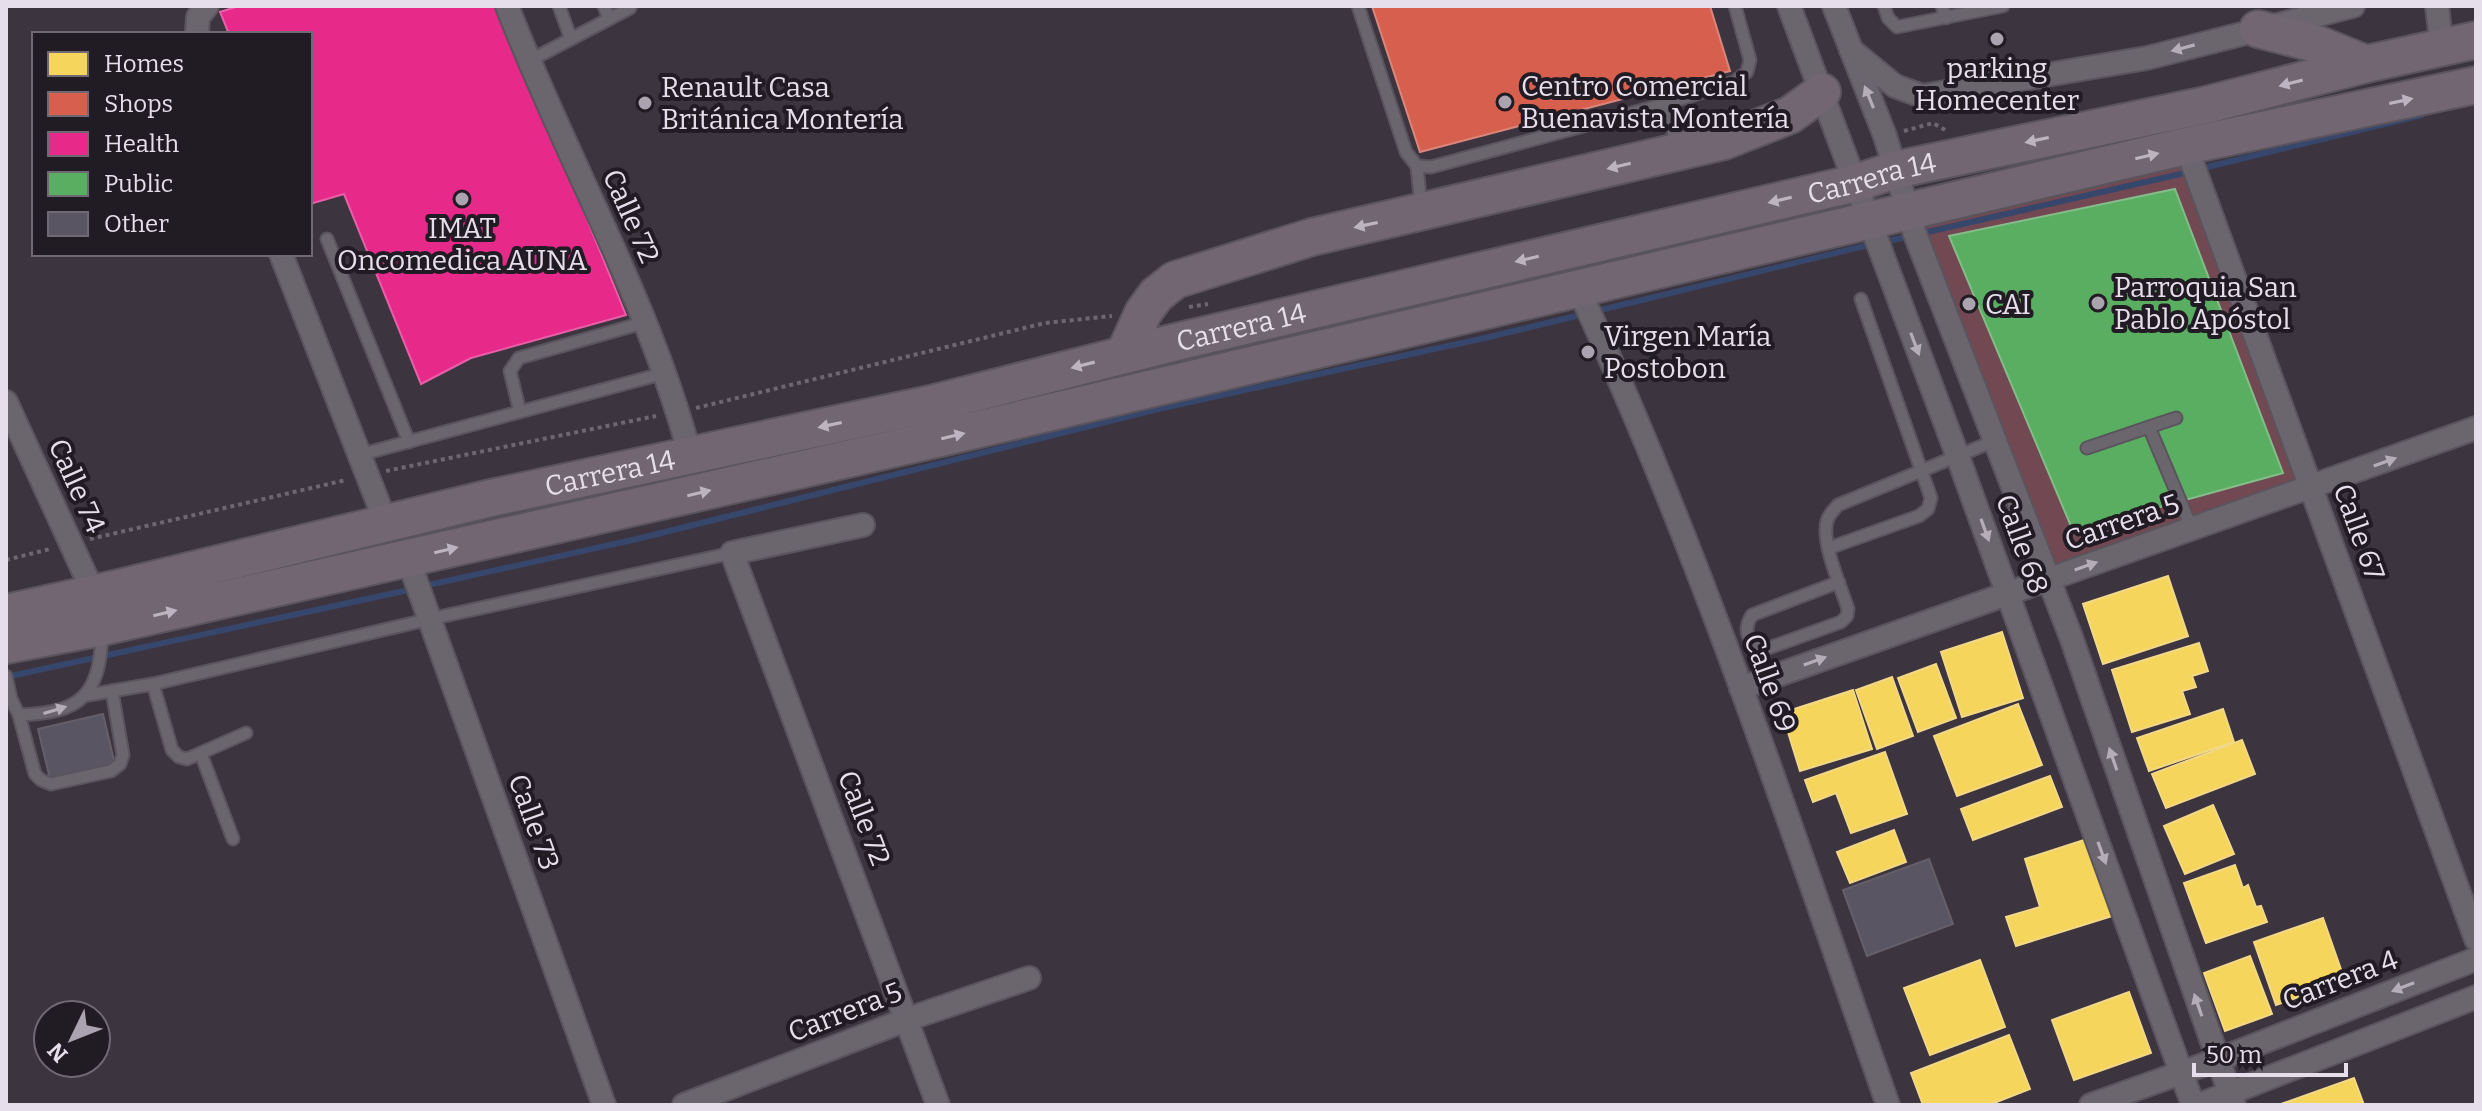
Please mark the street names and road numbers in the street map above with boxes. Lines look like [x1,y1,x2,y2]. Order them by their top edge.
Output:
street label: Carrera 14 [1804,145,1939,210]
street label: Calle 72 [596,164,666,268]
street label: Carrera 14 [1173,296,1309,358]
street label: Calle 74 [42,434,112,538]
street label: Carrera 14 [542,443,678,503]
street label: Calle 67 [2326,479,2392,585]
street label: Carrera 5 [2060,487,2184,557]
street label: Calle 68 [1989,490,2055,598]
street label: Calle 69 [1737,629,1803,737]
street label: Calle 72 [831,766,897,870]
street label: Calle 73 [502,770,566,874]
street label: Carrera 4 [2278,943,2402,1017]
street label: Carrera 5 [783,975,907,1049]

